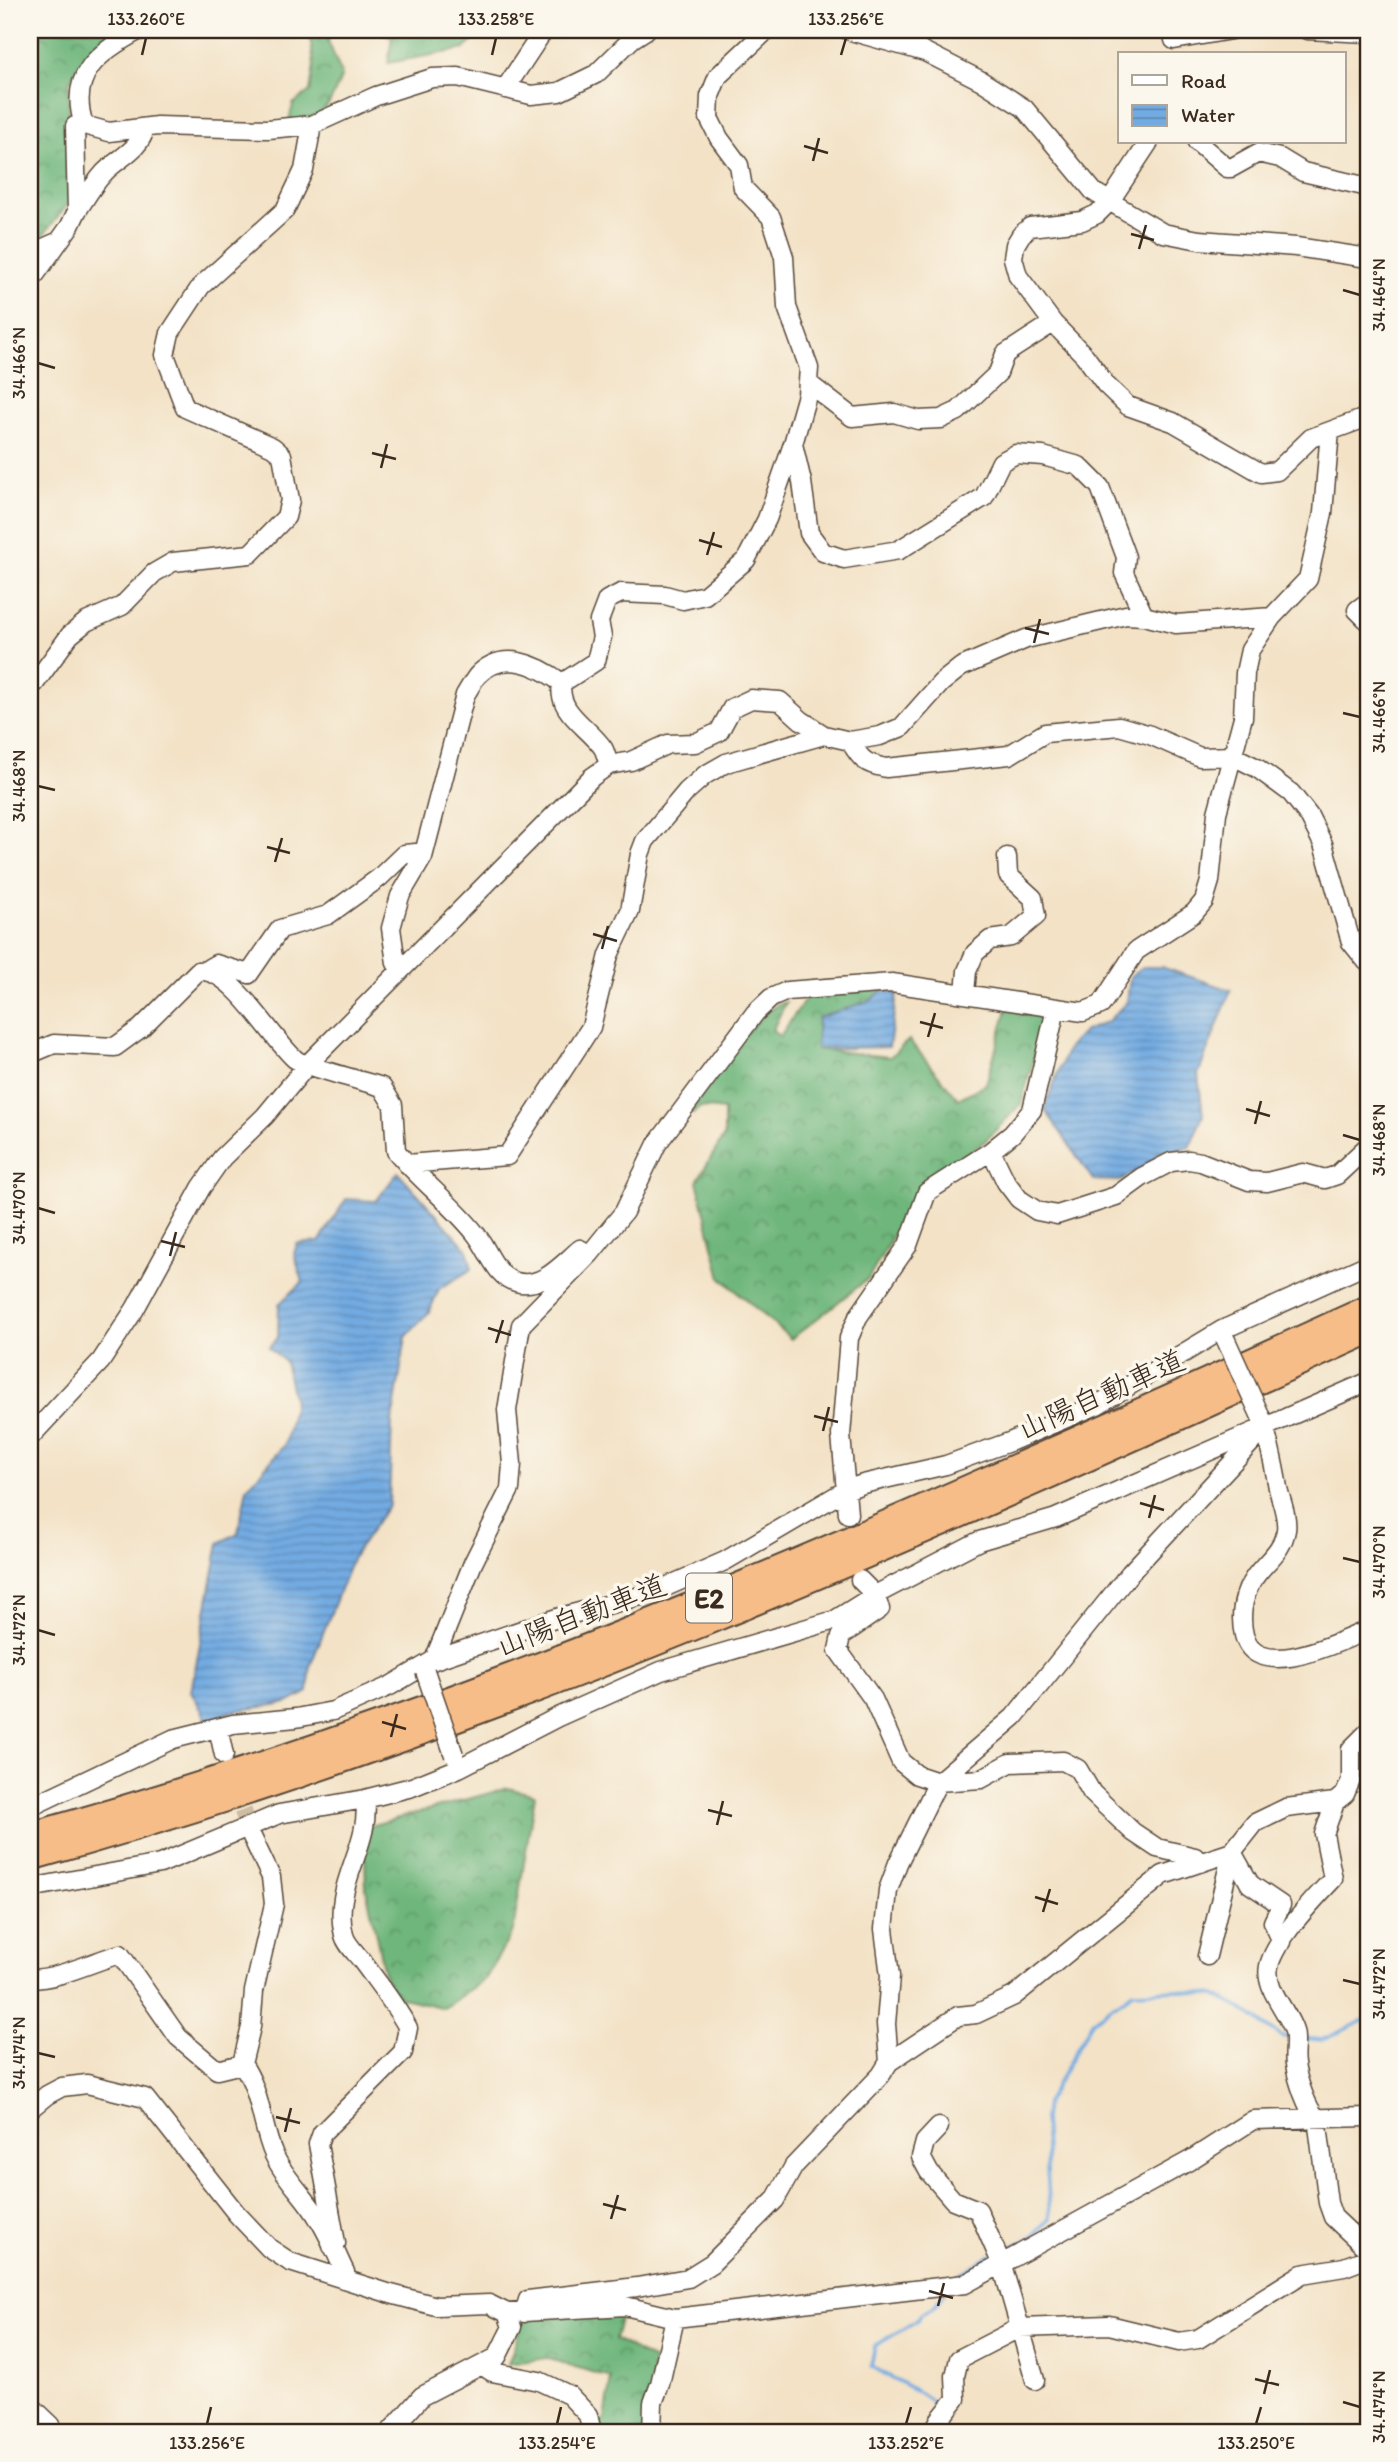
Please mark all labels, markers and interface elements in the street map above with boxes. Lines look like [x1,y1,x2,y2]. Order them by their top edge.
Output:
text: 133.260°E [107,8,185,30]
text: 133.258°E [458,8,534,30]
text: 133.256°E [808,8,884,30]
legend [1118,52,1346,144]
text: Road [1181,68,1227,93]
text: Water [1181,102,1235,127]
text: 34.464°N [1368,258,1390,332]
text: 34.466°N [8,327,30,399]
text: 34.466°N [1368,681,1390,753]
text: 34.468°N [8,750,30,822]
text: 34.468°N [1368,1104,1390,1176]
text: 34.470°N [8,1171,30,1245]
street label: 山陽自動車道 [1011,1340,1191,1448]
text: 34.470°N [1368,1525,1390,1599]
street label: 山陽自動車道 [490,1565,672,1665]
road number: E2 [686,1574,732,1622]
text: 34.472°N [8,1594,30,1666]
text: 34.472°N [1368,1948,1390,2020]
text: 34.474°N [8,2016,30,2090]
text: 34.474°N [1368,2370,1390,2444]
text: 133.256°E [169,2432,245,2454]
text: 133.254°E [518,2432,596,2454]
text: 133.252°E [868,2432,944,2454]
text: 133.250°E [1217,2432,1295,2454]

